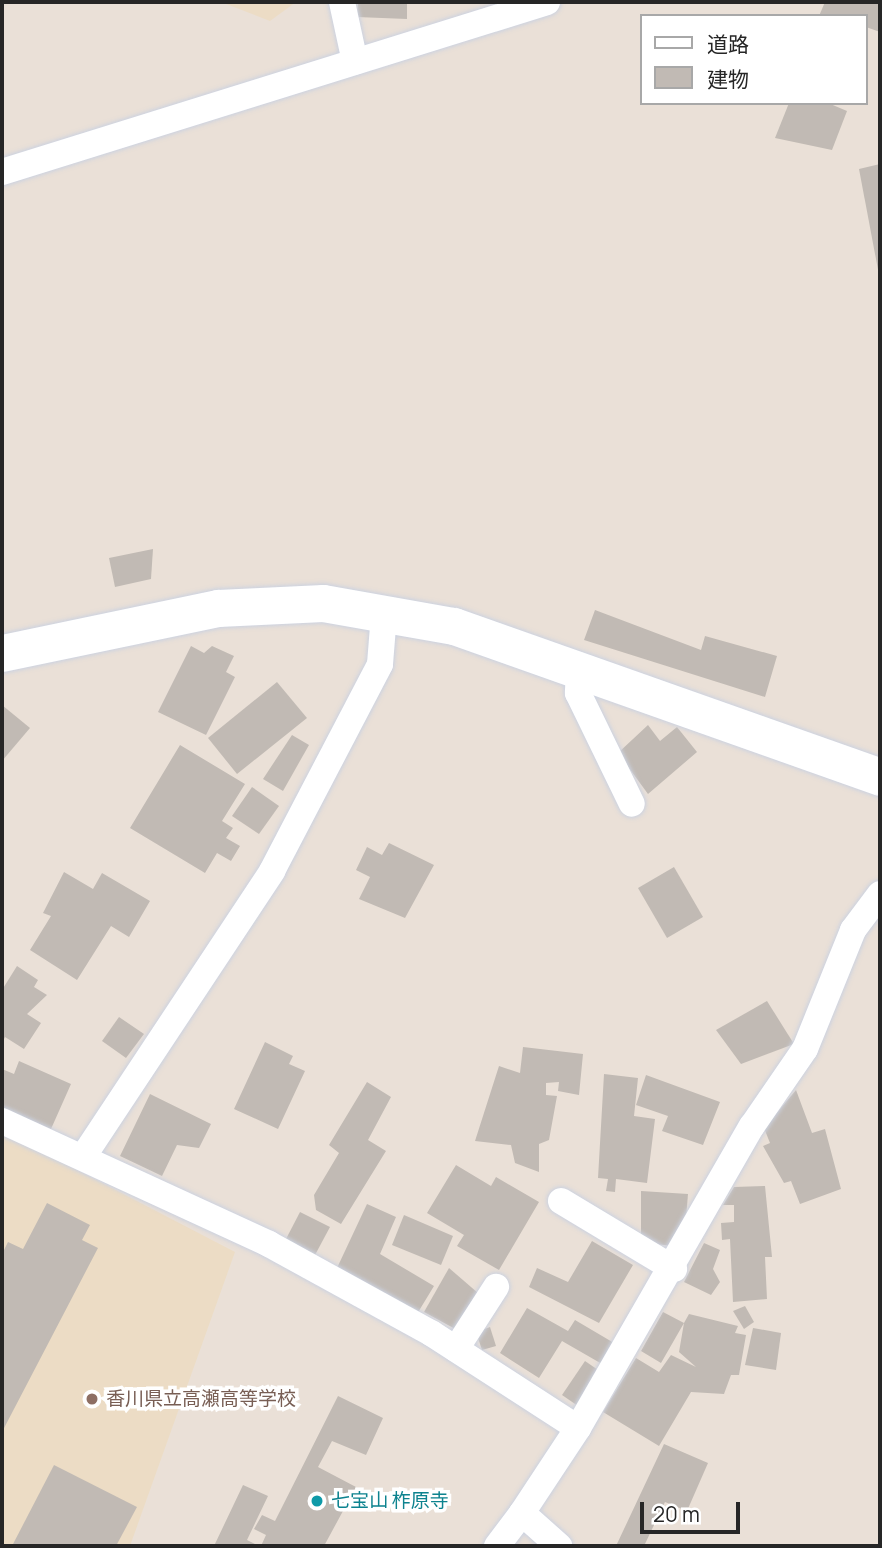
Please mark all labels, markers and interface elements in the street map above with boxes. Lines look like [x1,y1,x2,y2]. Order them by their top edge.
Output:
legend [640,14,868,105]
text: 道路 [707,30,749,58]
text: 建物 [707,65,749,93]
place label: 香川県立高瀬高等学校 [106,1388,296,1410]
marker: 香川県立高瀬高等学校 [84,1391,100,1407]
scale bar [644,1488,744,1532]
place label: 七宝山 柞原寺 [331,1490,449,1512]
marker: 七宝山 柞原寺 [309,1493,325,1509]
text: 20 m [653,1500,700,1528]

